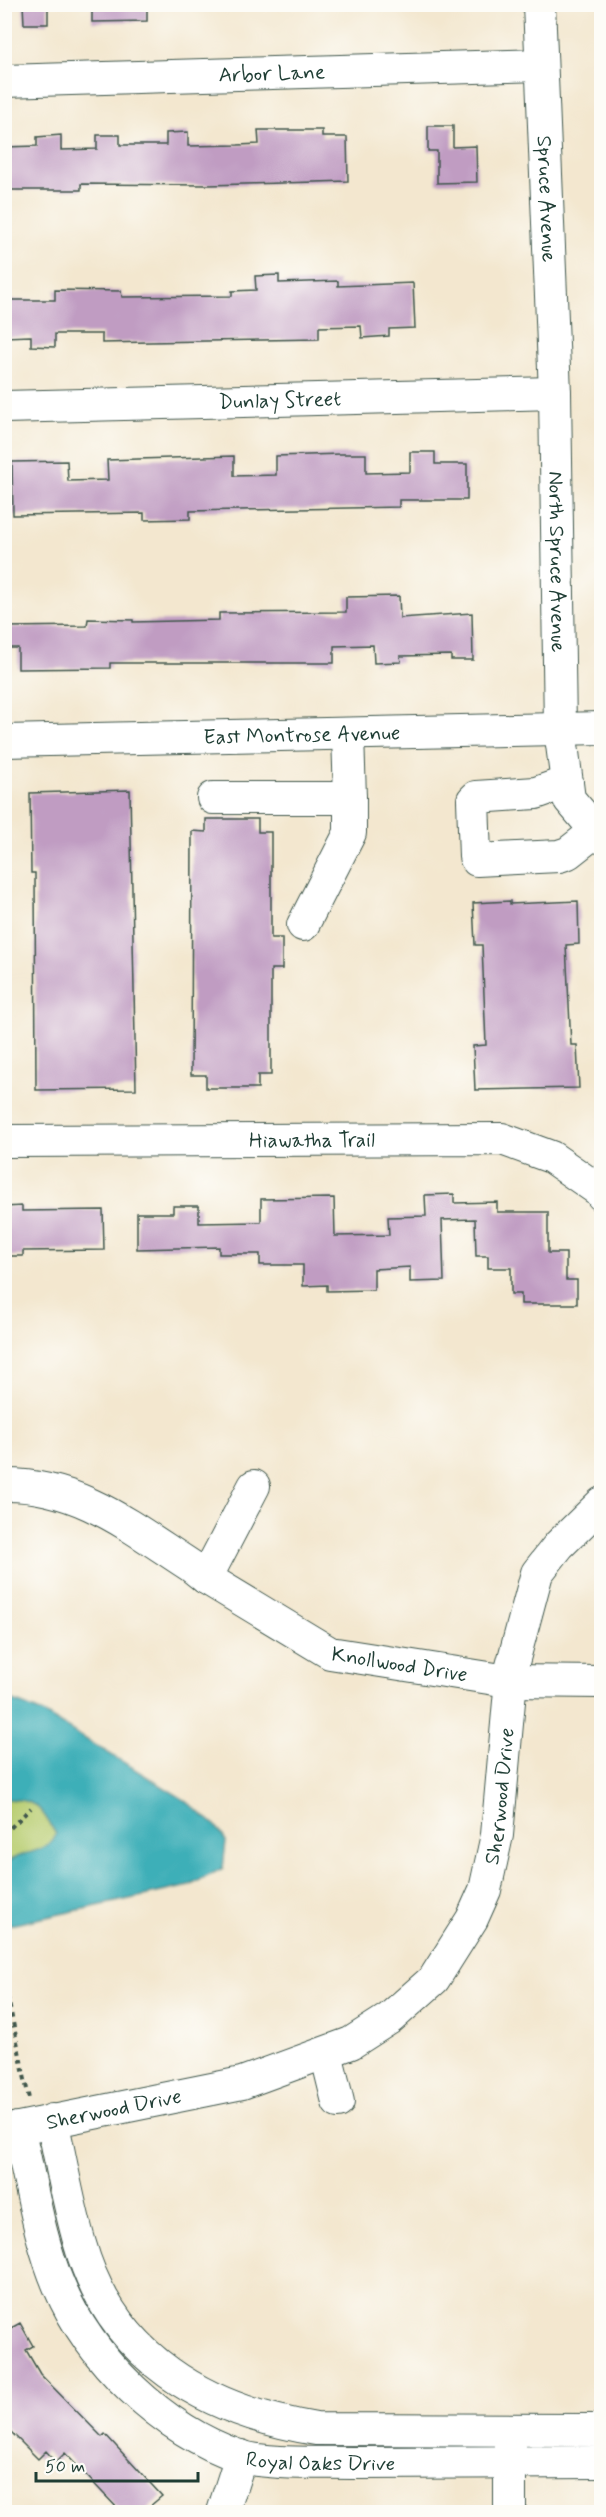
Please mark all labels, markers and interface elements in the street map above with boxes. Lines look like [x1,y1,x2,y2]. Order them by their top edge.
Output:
street label: Arbor Lane [218,58,326,90]
street label: Spruce Avenue [529,135,563,263]
street label: Dunlay Street [218,385,342,417]
street label: North Spruce Avenue [541,471,572,653]
street label: East Montrose Avenue [203,719,401,752]
street label: Hiawatha Trail [249,1127,375,1155]
street label: Knollwood Drive [330,1640,469,1689]
street label: Sherwood Drive [478,1727,522,1867]
street label: Sherwood Drive [44,2083,184,2137]
scale bar [36,2445,198,2483]
street label: Royal Oaks Drive [244,2445,395,2478]
text: 50 m [45,2455,85,2479]

